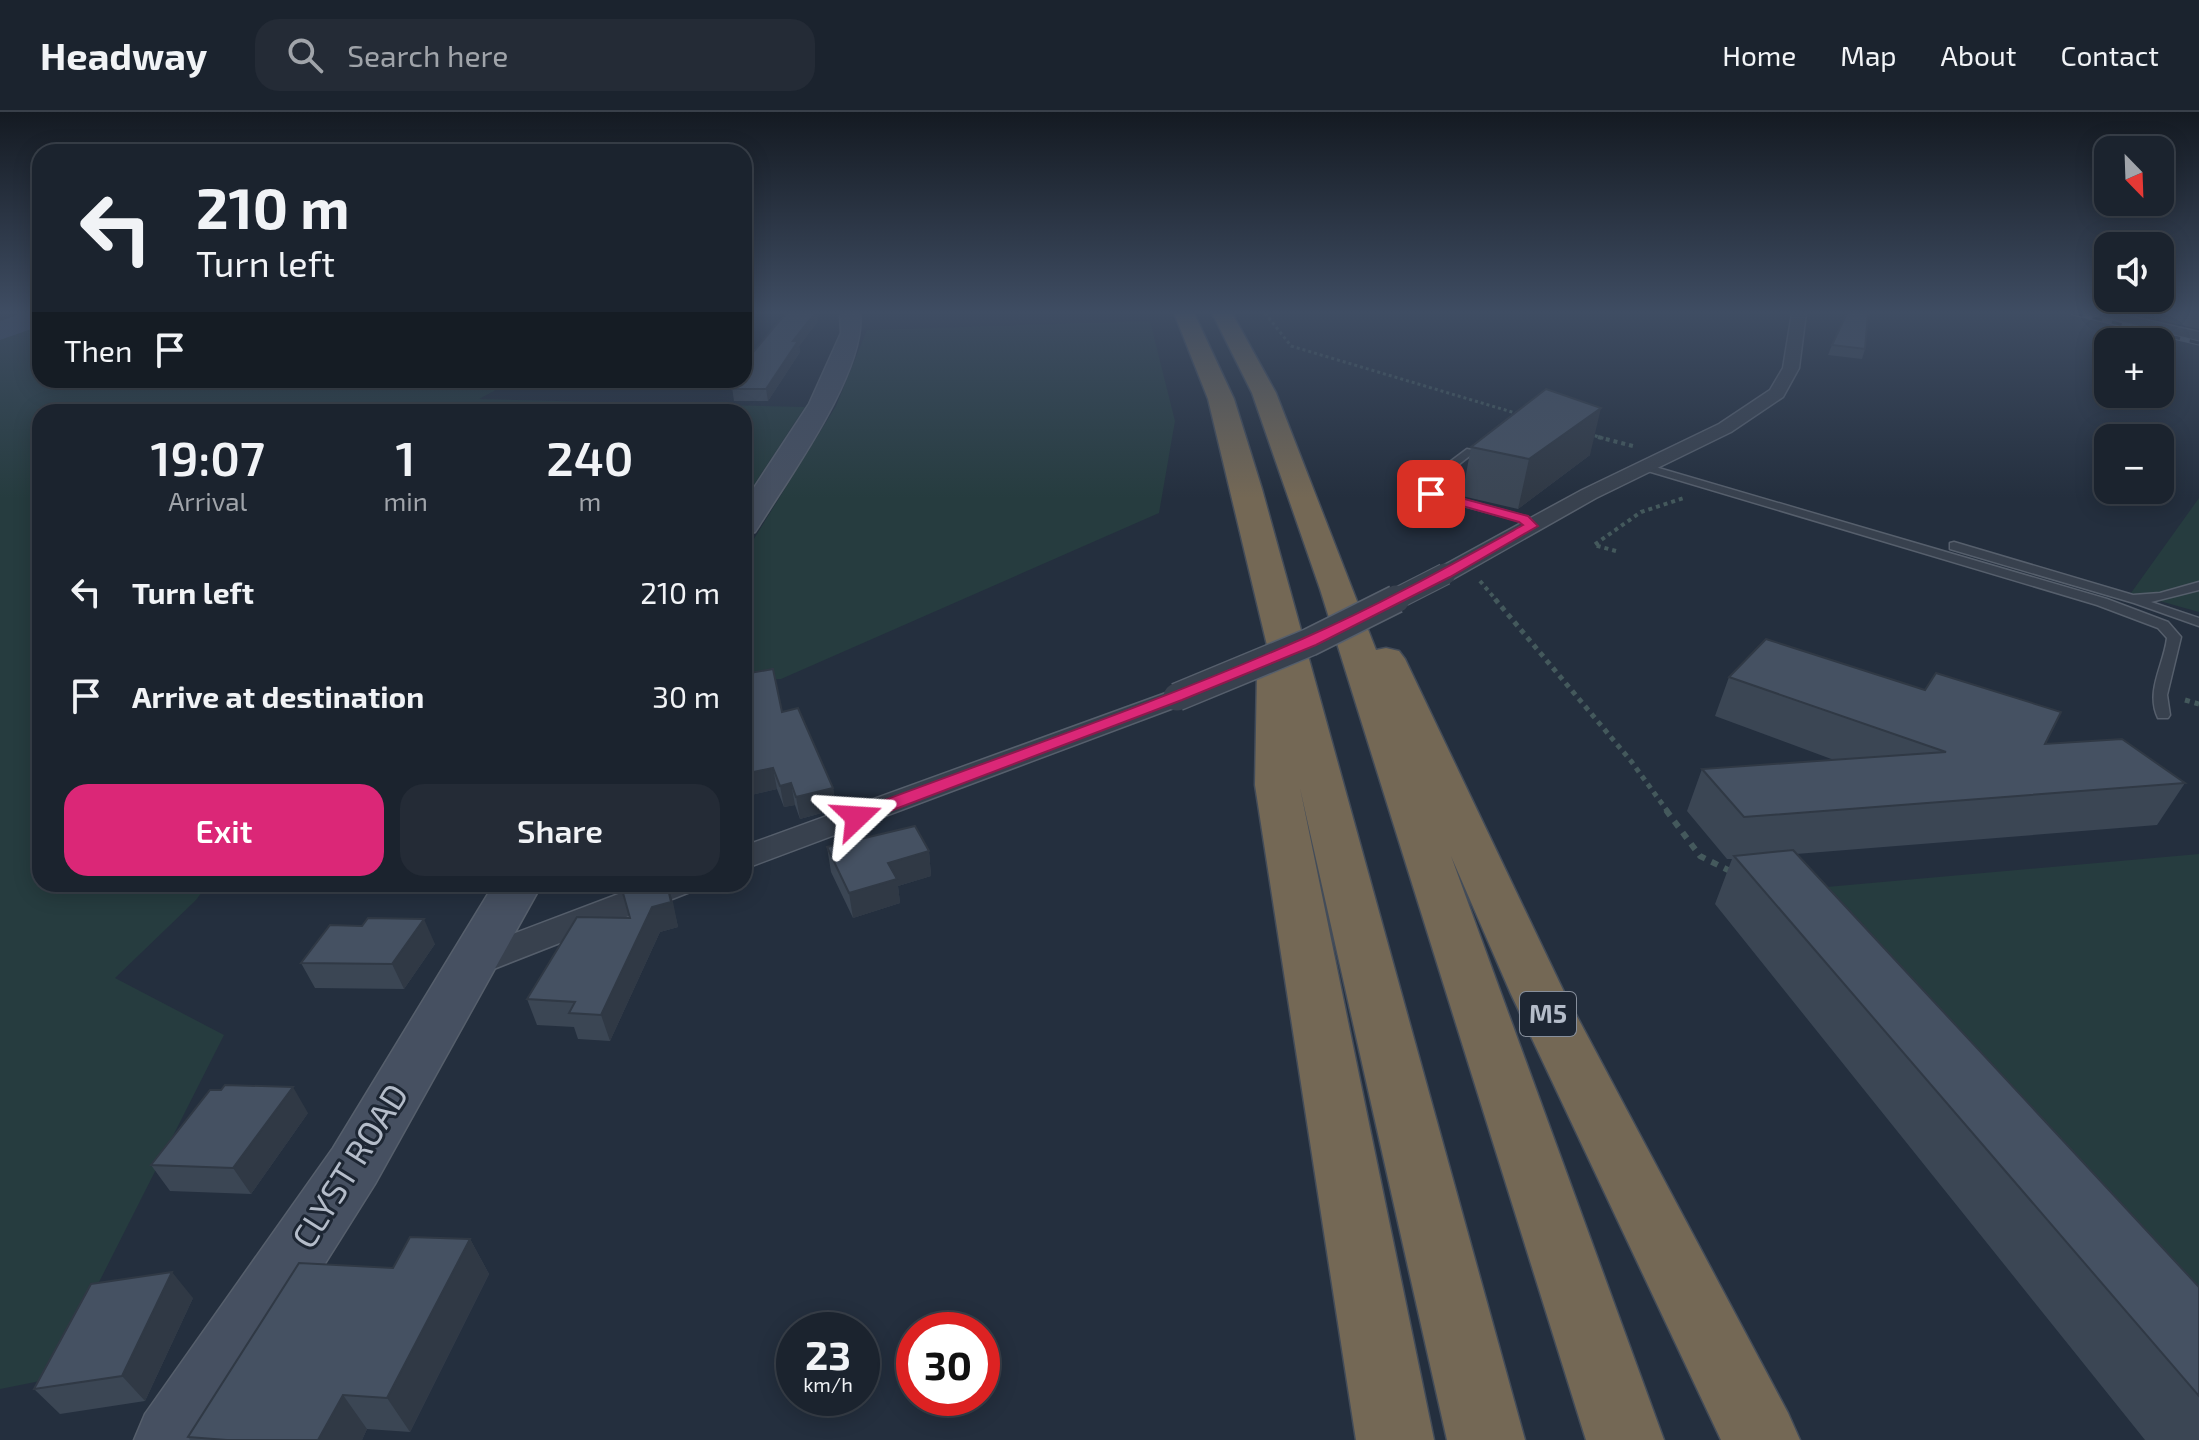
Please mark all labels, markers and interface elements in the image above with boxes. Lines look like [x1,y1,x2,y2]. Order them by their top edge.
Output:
search box [255,19,815,91]
text: Headway [40,32,207,78]
icon: search [283,33,327,77]
text: Search here [347,37,508,73]
text: Home [1722,38,1796,72]
text: Map [1840,38,1897,72]
text: About [1941,38,2016,72]
text: Contact [2060,38,2159,72]
north arrow [2094,136,2174,216]
map controls [2094,136,2174,504]
text: 210 m [196,173,350,240]
icon: left [64,176,168,280]
button: sound [2094,232,2174,312]
text: Turn left [196,241,335,284]
icon: arrive [148,328,192,372]
button: + [2094,328,2174,408]
text: Then [64,332,132,368]
button: − [2094,424,2174,504]
text: 19:07 [150,428,265,486]
text: 1 [396,428,416,486]
text: 240 [546,428,634,486]
pin [1397,460,1465,528]
icon: arrive [1409,472,1453,516]
text: Arrival [168,485,247,516]
text: min [383,485,428,516]
text: m [578,485,601,516]
icon: left [64,570,108,614]
text: Turn left [132,574,254,610]
text: 210 m [640,574,720,610]
icon: arrive [64,674,108,718]
text: Arrive at destination [132,678,424,714]
text: 30 m [652,678,720,714]
position arrow [815,775,899,859]
button: Exit [64,784,384,876]
button: Share [400,784,720,876]
road number: M5 [1520,992,1576,1036]
street label: CLYST ROAD [282,1076,415,1255]
speed limit sign: 30 [896,1312,1000,1416]
text: 23 [805,1330,851,1378]
text: km/h [803,1372,853,1396]

